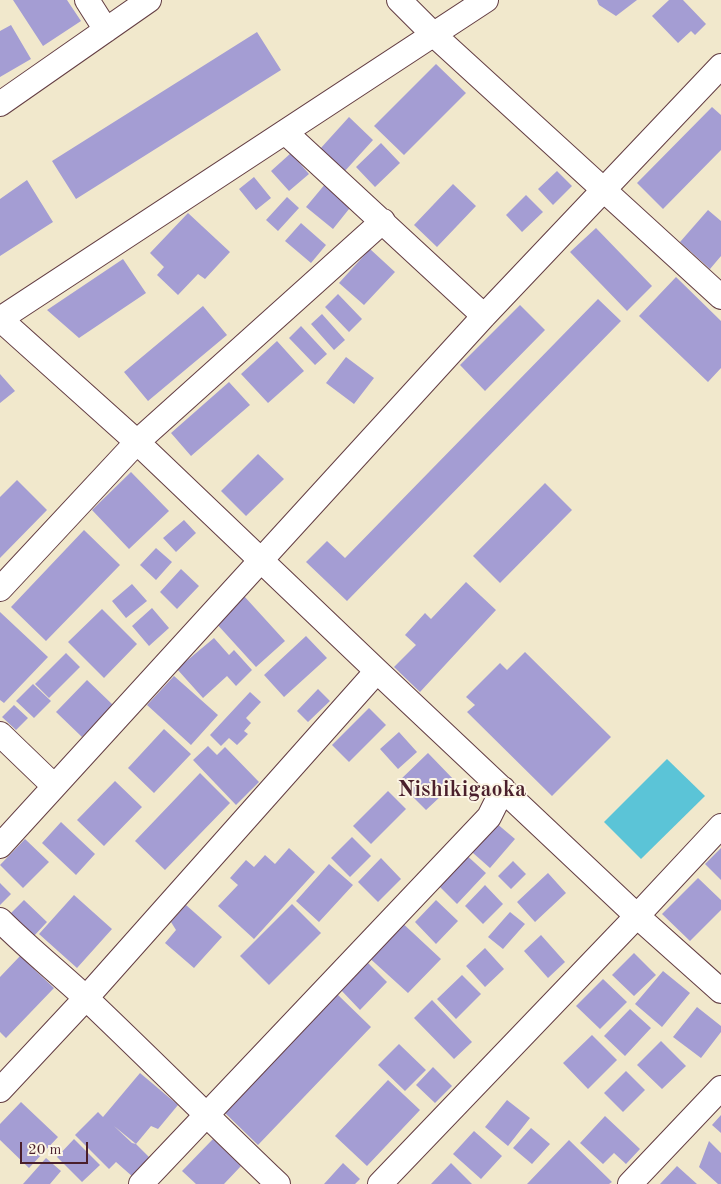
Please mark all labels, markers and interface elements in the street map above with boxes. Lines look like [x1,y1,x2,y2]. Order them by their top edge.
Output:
district label: Nishikigaoka [398,777,526,803]
scale bar [22,1132,90,1164]
text: 20 m [28,1143,62,1158]

